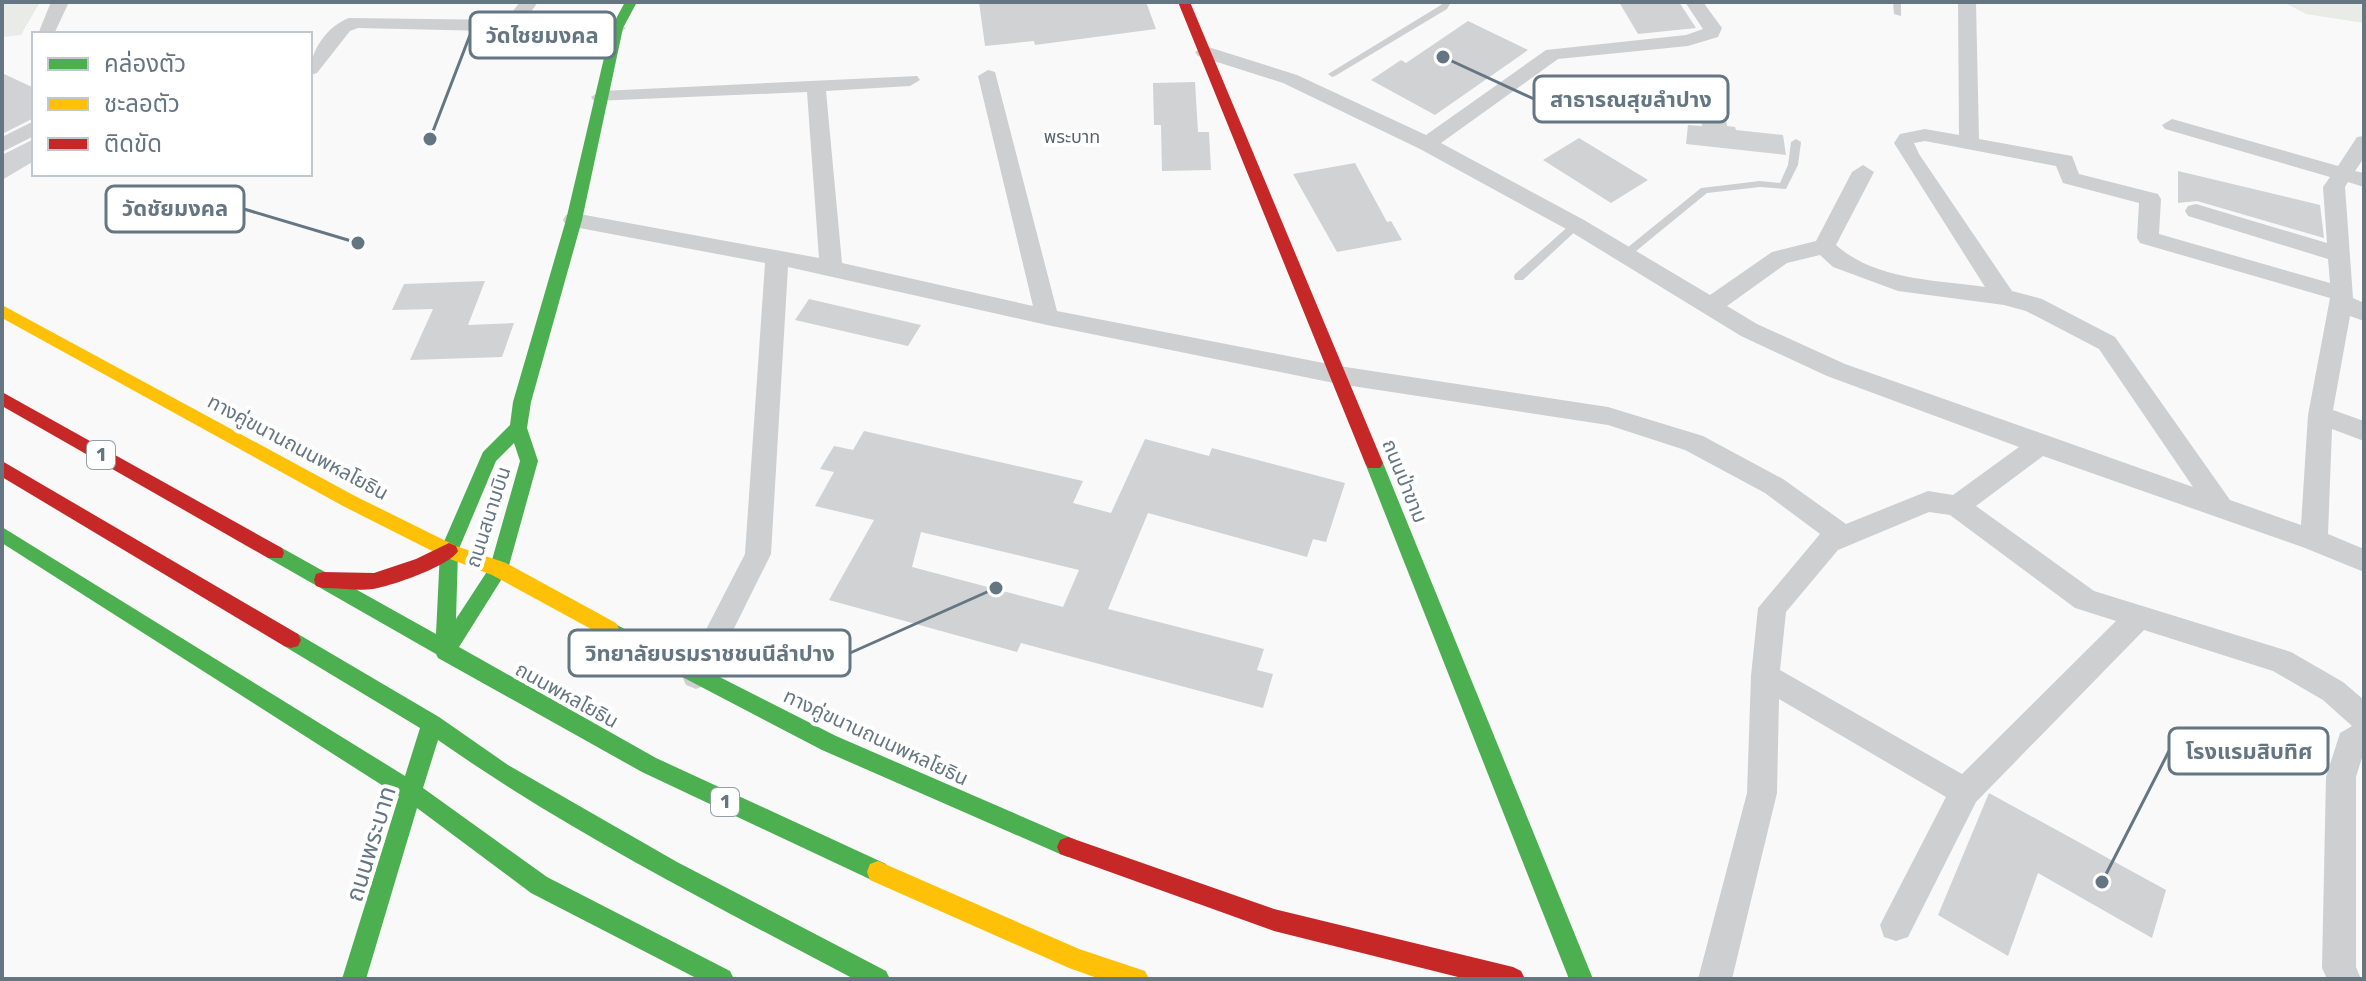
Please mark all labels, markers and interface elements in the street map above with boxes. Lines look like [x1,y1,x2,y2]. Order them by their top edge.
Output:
callout: วัดไชยมงคล [470,12,615,58]
text: วัดไชยมงคล [485,22,599,49]
legend [32,32,312,176]
text: คล่องตัว [104,50,186,78]
callout: สาธารณสุขลำปาง [1534,76,1728,122]
text: สาธารณสุขลำปาง [1550,86,1712,113]
text: ชะลอตัว [104,90,180,118]
district label: พระบาท [1044,126,1100,148]
text: ติดขัด [104,130,162,158]
callout: วัดชัยมงคล [106,186,244,232]
text: วัดชัยมงคล [122,195,228,222]
street label: ทางคู่ขนานถนนพหลโยธิน [203,389,392,506]
street label: ถนนป่าขาม [1377,436,1433,526]
road number: 1 [87,441,115,469]
street label: ถนนสนามบิน [460,463,516,571]
callout: วิทยาลัยบรมราชชนนีลำปาง [569,630,850,676]
text: วิทยาลัยบรมราชชนนีลำปาง [585,640,835,667]
street label: ถนนพหลโยธิน [511,657,623,733]
street label: ทางคู่ขนานถนนพหลโยธิน [779,684,972,791]
callout: โรงแรมสิบทิศ [2169,728,2328,774]
text: โรงแรมสิบทิศ [2185,738,2313,765]
street label: ถนนพระบาท [340,783,402,905]
road number: 1 [711,788,739,816]

